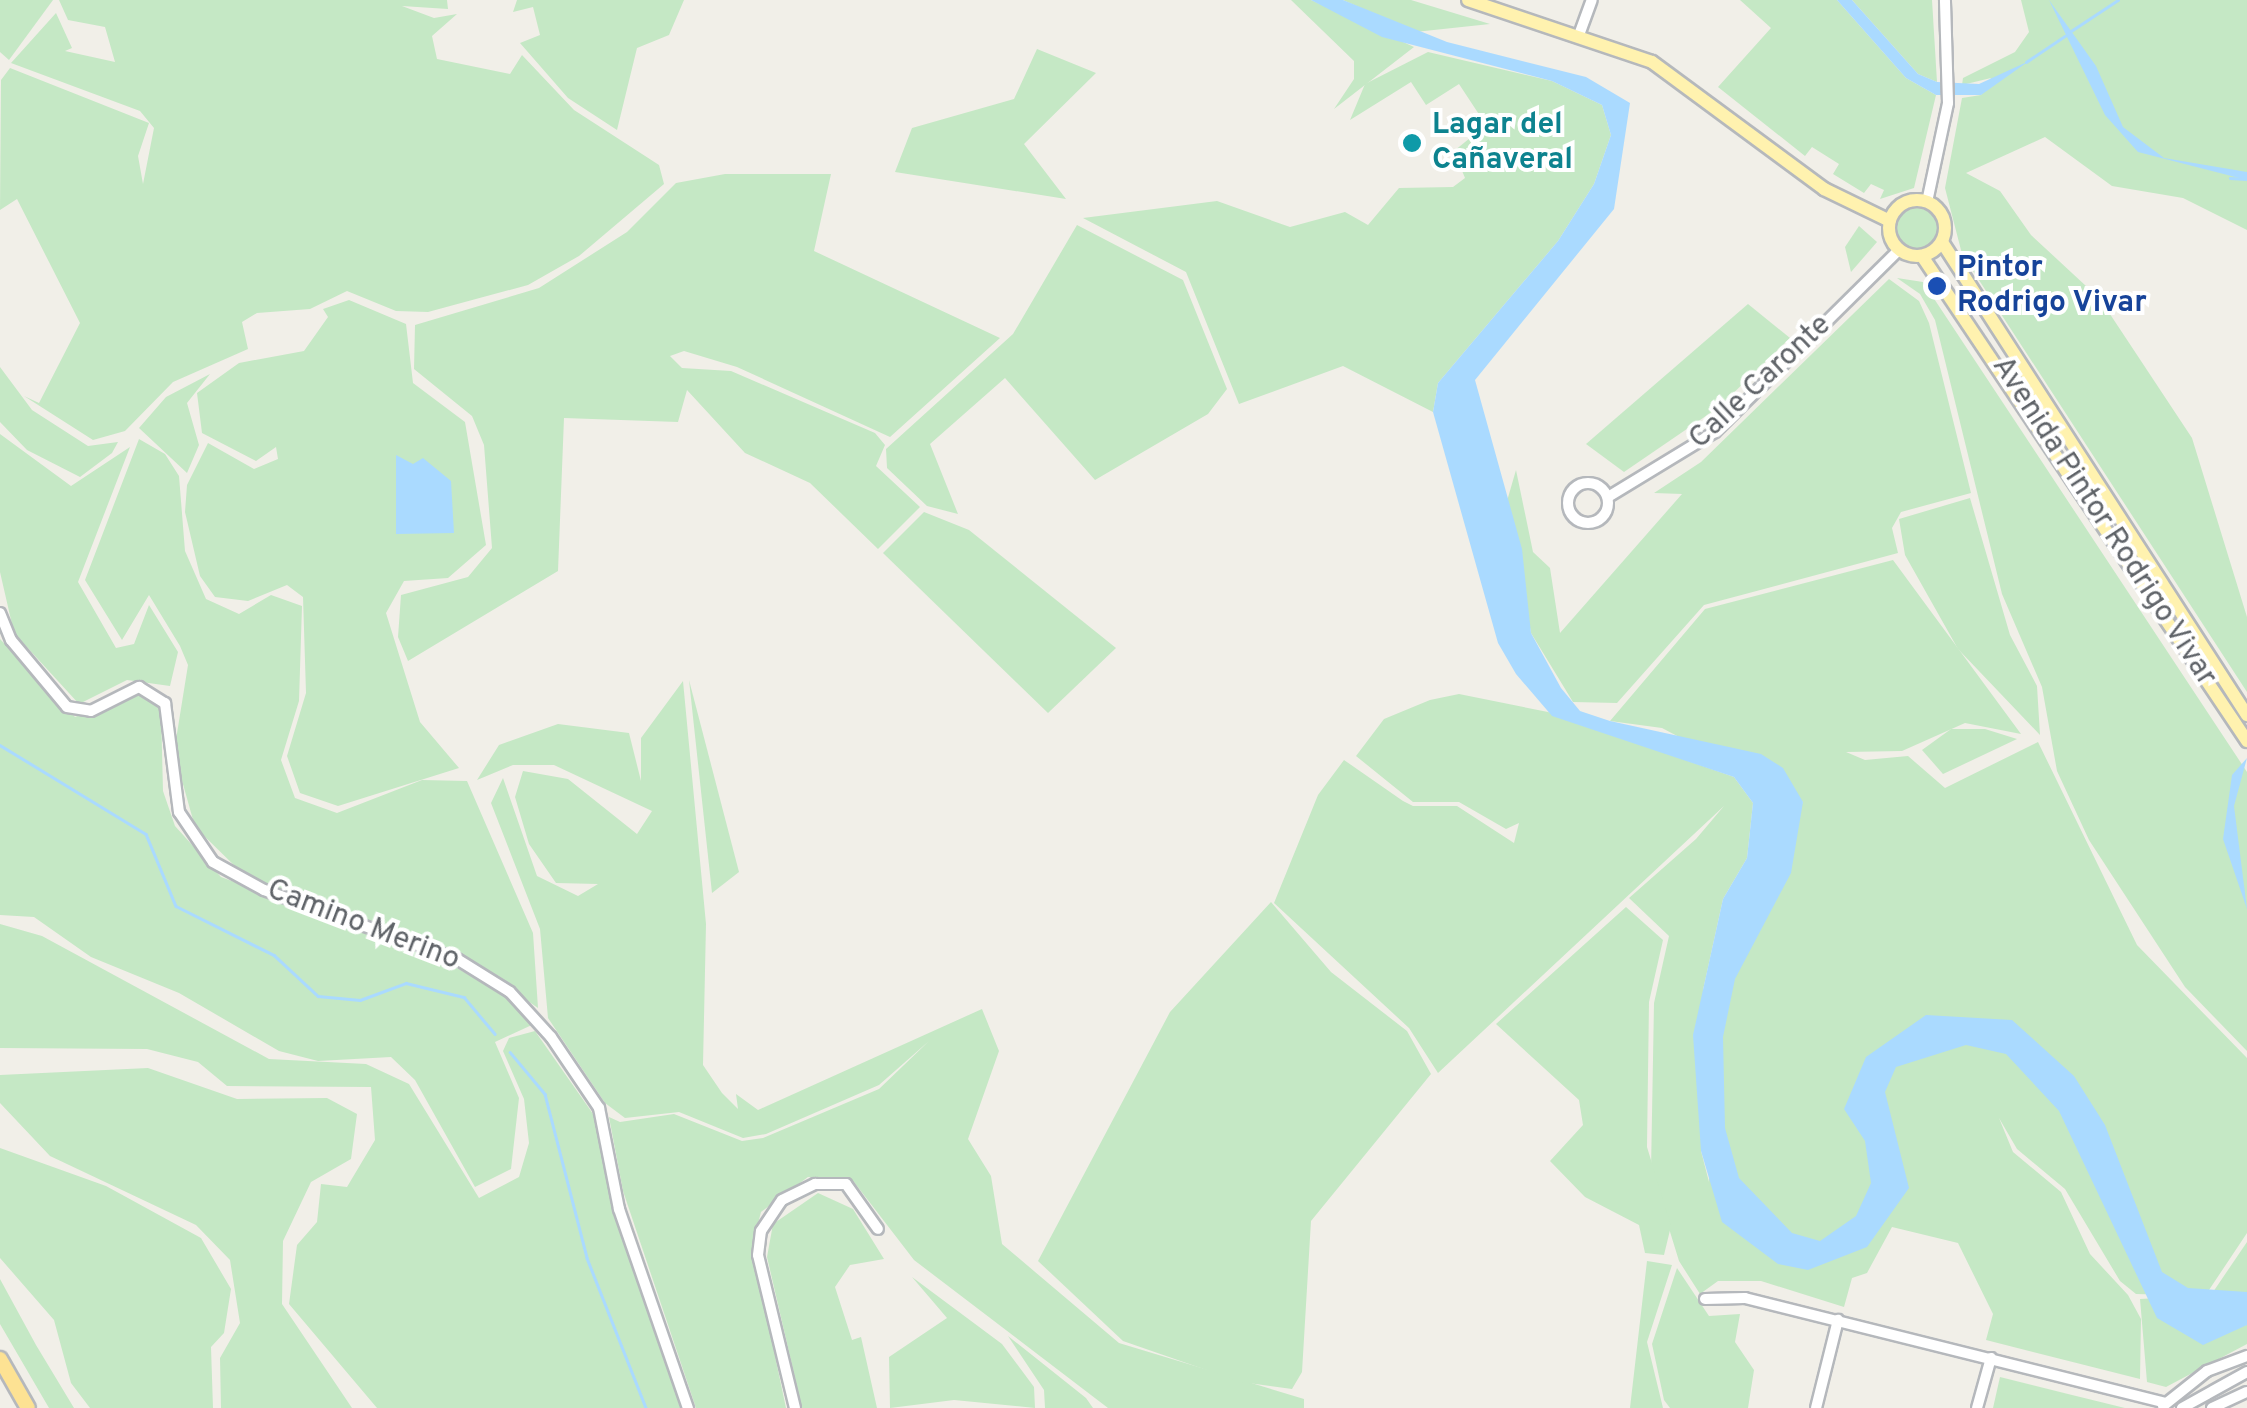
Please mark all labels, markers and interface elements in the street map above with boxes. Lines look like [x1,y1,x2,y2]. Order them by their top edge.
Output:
place label: Lagar del Cañaveral [1432,108,1573,178]
marker: Lagar del Cañaveral [1401,132,1423,154]
place label: Pintor Rodrigo Vivar [1957,251,2148,322]
marker: Pintor Rodrigo Vivar [1926,275,1948,297]
street label: Calle Caronte [1683,308,1839,458]
street label: Avenida Pintor Rodrigo Vivar [1983,350,2223,694]
street label: Camino Merino [262,873,464,979]

